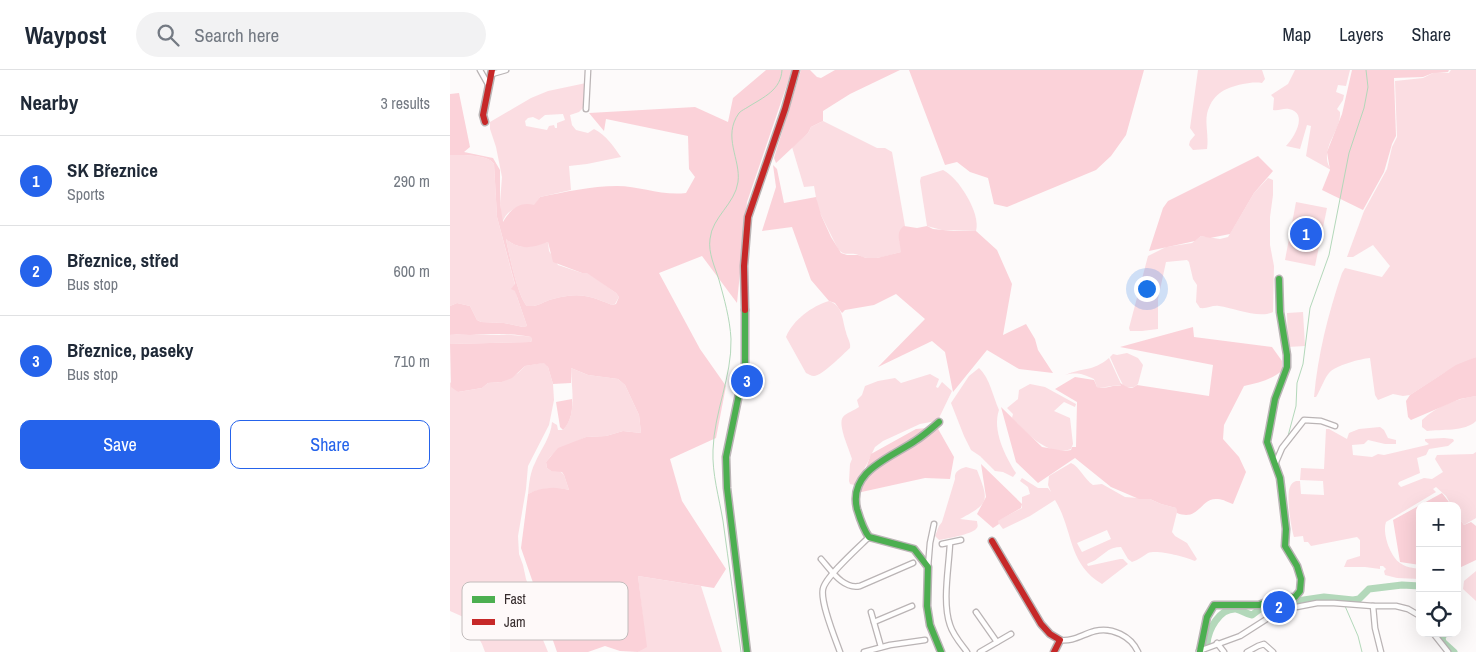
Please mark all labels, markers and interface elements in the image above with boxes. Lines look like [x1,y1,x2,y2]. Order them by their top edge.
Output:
search box [136,12,486,57]
text: Waypost [25,19,106,51]
icon: search [154,21,182,49]
text: Search here [194,22,279,48]
text: Map [1283,22,1311,47]
text: Layers [1339,22,1384,47]
text: Share [1412,22,1451,47]
text: Nearby [20,88,78,117]
text: 3 results [380,92,430,114]
text: SK Březnice [67,157,158,183]
text: 1 [32,170,40,192]
text: 290 m [394,170,430,192]
text: Sports [67,183,105,205]
pin: 1 [1290,215,1322,253]
text: Březnice, střed [67,247,179,273]
text: 2 [32,260,40,282]
text: 600 m [394,260,430,282]
text: Bus stop [67,273,118,295]
your location [1134,276,1160,302]
text: Březnice, paseky [67,337,193,363]
text: 3 [32,350,40,372]
text: 710 m [394,350,430,372]
pin: 3 [731,362,763,400]
text: Bus stop [67,363,118,385]
button: Save [20,420,220,469]
button: Share [230,420,430,469]
map controls [1416,502,1461,637]
button: + [1416,502,1461,547]
button: − [1416,547,1461,592]
legend [462,582,628,640]
pin: 2 [1263,588,1295,626]
text: Fast [504,590,526,608]
button: locate [1416,592,1461,637]
text: Jam [504,613,526,631]

